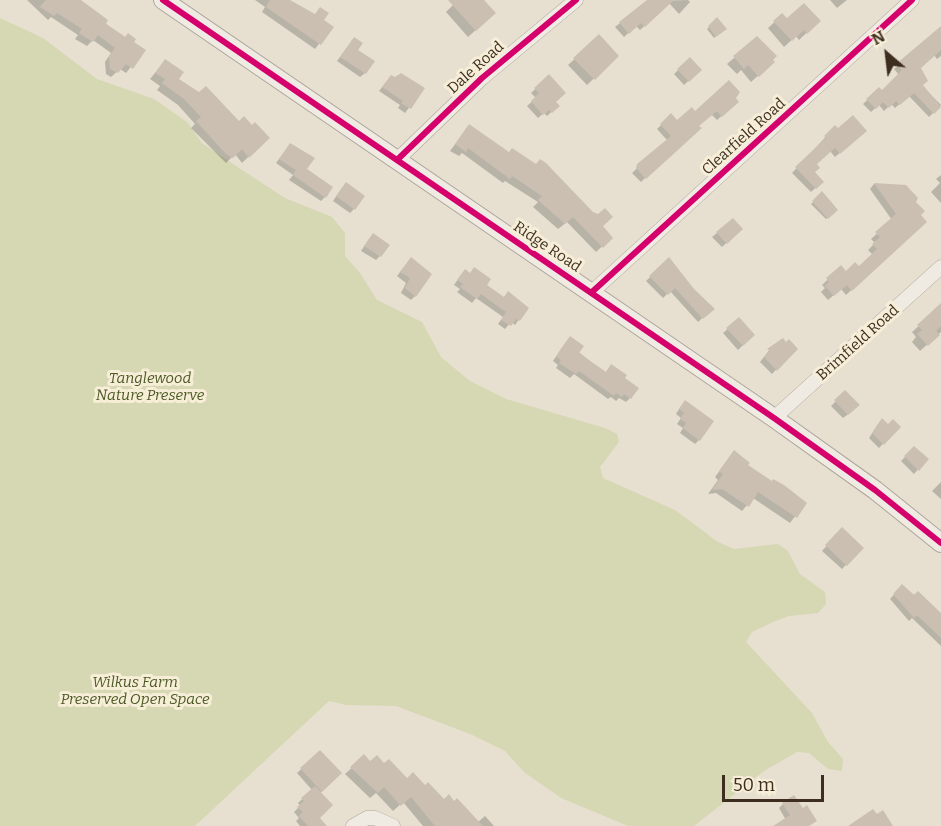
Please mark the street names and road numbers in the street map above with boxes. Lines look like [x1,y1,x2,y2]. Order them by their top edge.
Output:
street label: Dale Road [444,38,508,98]
street label: Clearfield Road [699,95,789,179]
street label: Ridge Road [510,218,584,276]
street label: Brimfield Road [813,301,903,385]

